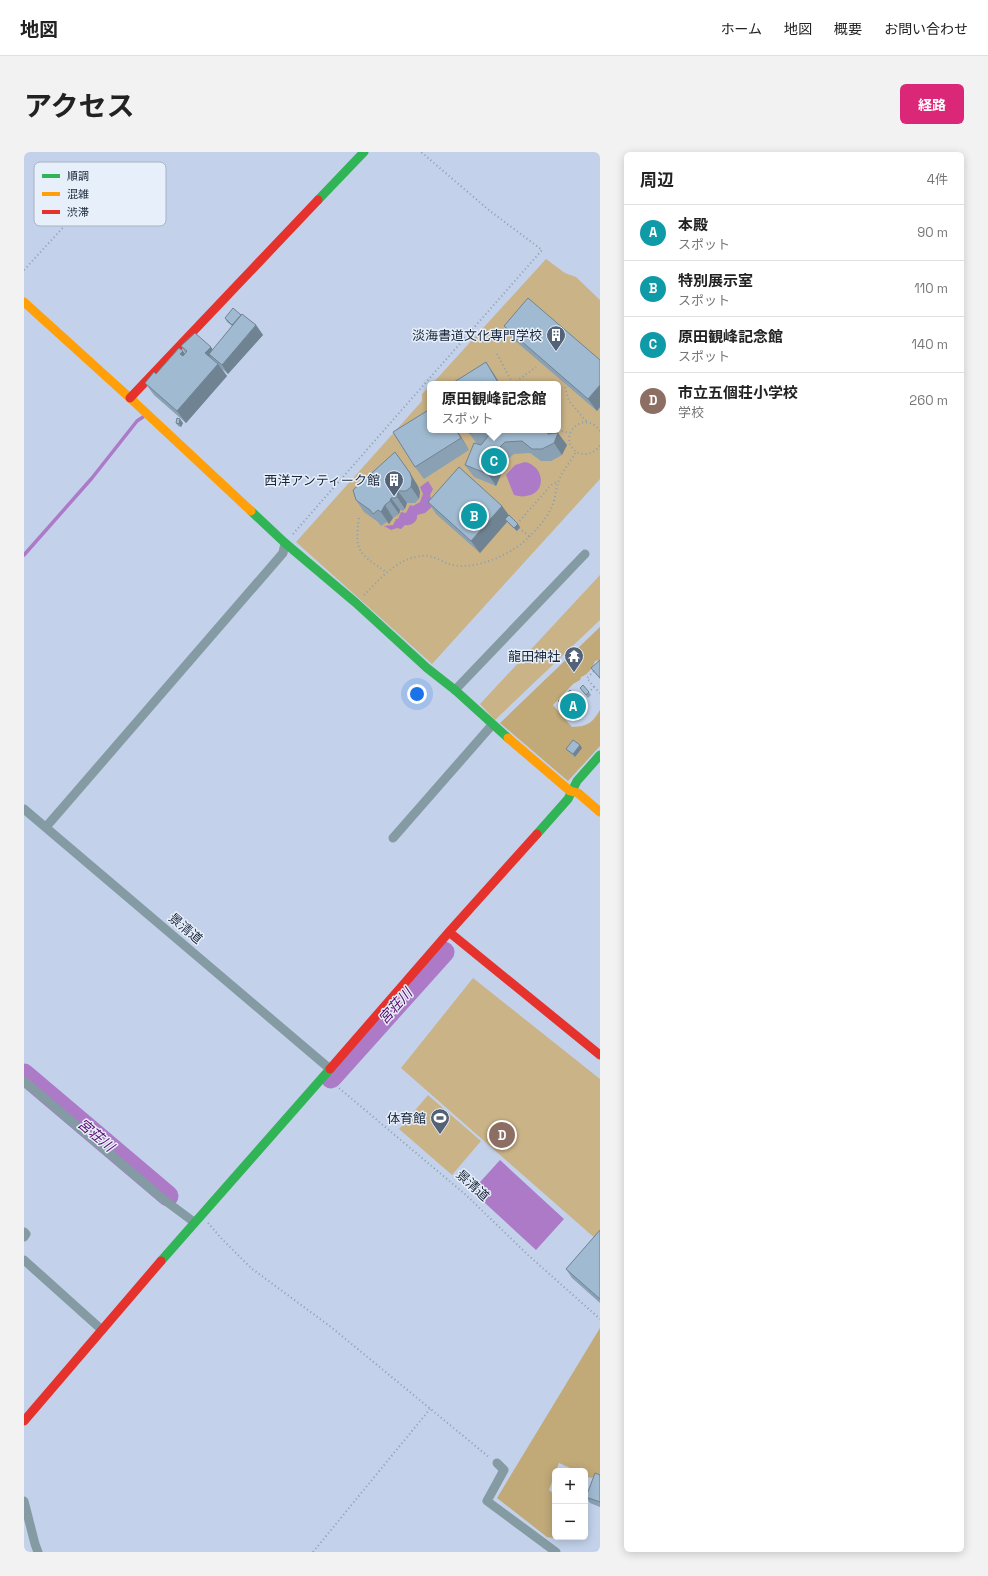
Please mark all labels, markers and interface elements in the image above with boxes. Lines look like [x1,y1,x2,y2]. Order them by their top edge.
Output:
text: 地図 [20,17,58,42]
text: ホーム [720,20,762,38]
text: 地図 [784,20,812,38]
text: 概要 [834,20,862,38]
text: お問い合わせ [884,20,968,38]
button: 経路 [900,84,964,124]
text: アクセス [24,88,135,124]
legend [34,162,166,226]
text: 順調 [67,169,89,183]
text: 周辺 [640,169,674,191]
text: 4件 [927,171,948,188]
text: 混雑 [67,187,89,201]
text: 渋滞 [67,205,89,219]
text: 本殿 [678,215,708,234]
text: A [649,224,657,241]
text: 90 m [917,224,948,241]
text: スポット [678,236,730,253]
text: 特別展示室 [678,271,753,290]
text: B [649,280,657,297]
text: 110 m [914,280,948,297]
text: スポット [678,292,730,309]
building icon: 淡海書道文化専門学校 [545,324,567,352]
place label: 淡海書道文化専門学校 [412,327,542,344]
text: 原田観峰記念館 [678,327,783,346]
text: C [649,336,657,353]
text: 140 m [912,336,948,353]
text: スポット [678,348,730,365]
popup [427,381,561,433]
text: 市立五個荘小学校 [678,383,798,402]
text: 原田観峰記念館 [441,389,547,408]
text: D [649,392,657,409]
text: 260 m [909,392,948,409]
text: 学校 [678,404,704,421]
text: スポット [441,410,494,427]
pin: C [481,446,507,476]
building icon: 西洋アンティーク館 [383,469,405,497]
place label: 西洋アンティーク館 [264,472,380,489]
pin: B [461,501,487,531]
temple icon: 龍田神社 [563,645,585,673]
place label: 龍田神社 [508,648,560,665]
your location [407,684,427,704]
pin: A [560,691,586,721]
street label: 景清道 [165,909,206,947]
water label: 宮荘川 [374,983,417,1028]
sports icon: 体育館 [429,1107,451,1135]
place label: 体育館 [387,1110,426,1127]
water label: 宮荘川 [74,1115,119,1157]
pin: D [489,1120,515,1150]
street label: 景清道 [452,1166,493,1205]
map controls [552,1468,588,1540]
button: + [552,1468,588,1504]
button: − [552,1504,588,1540]

